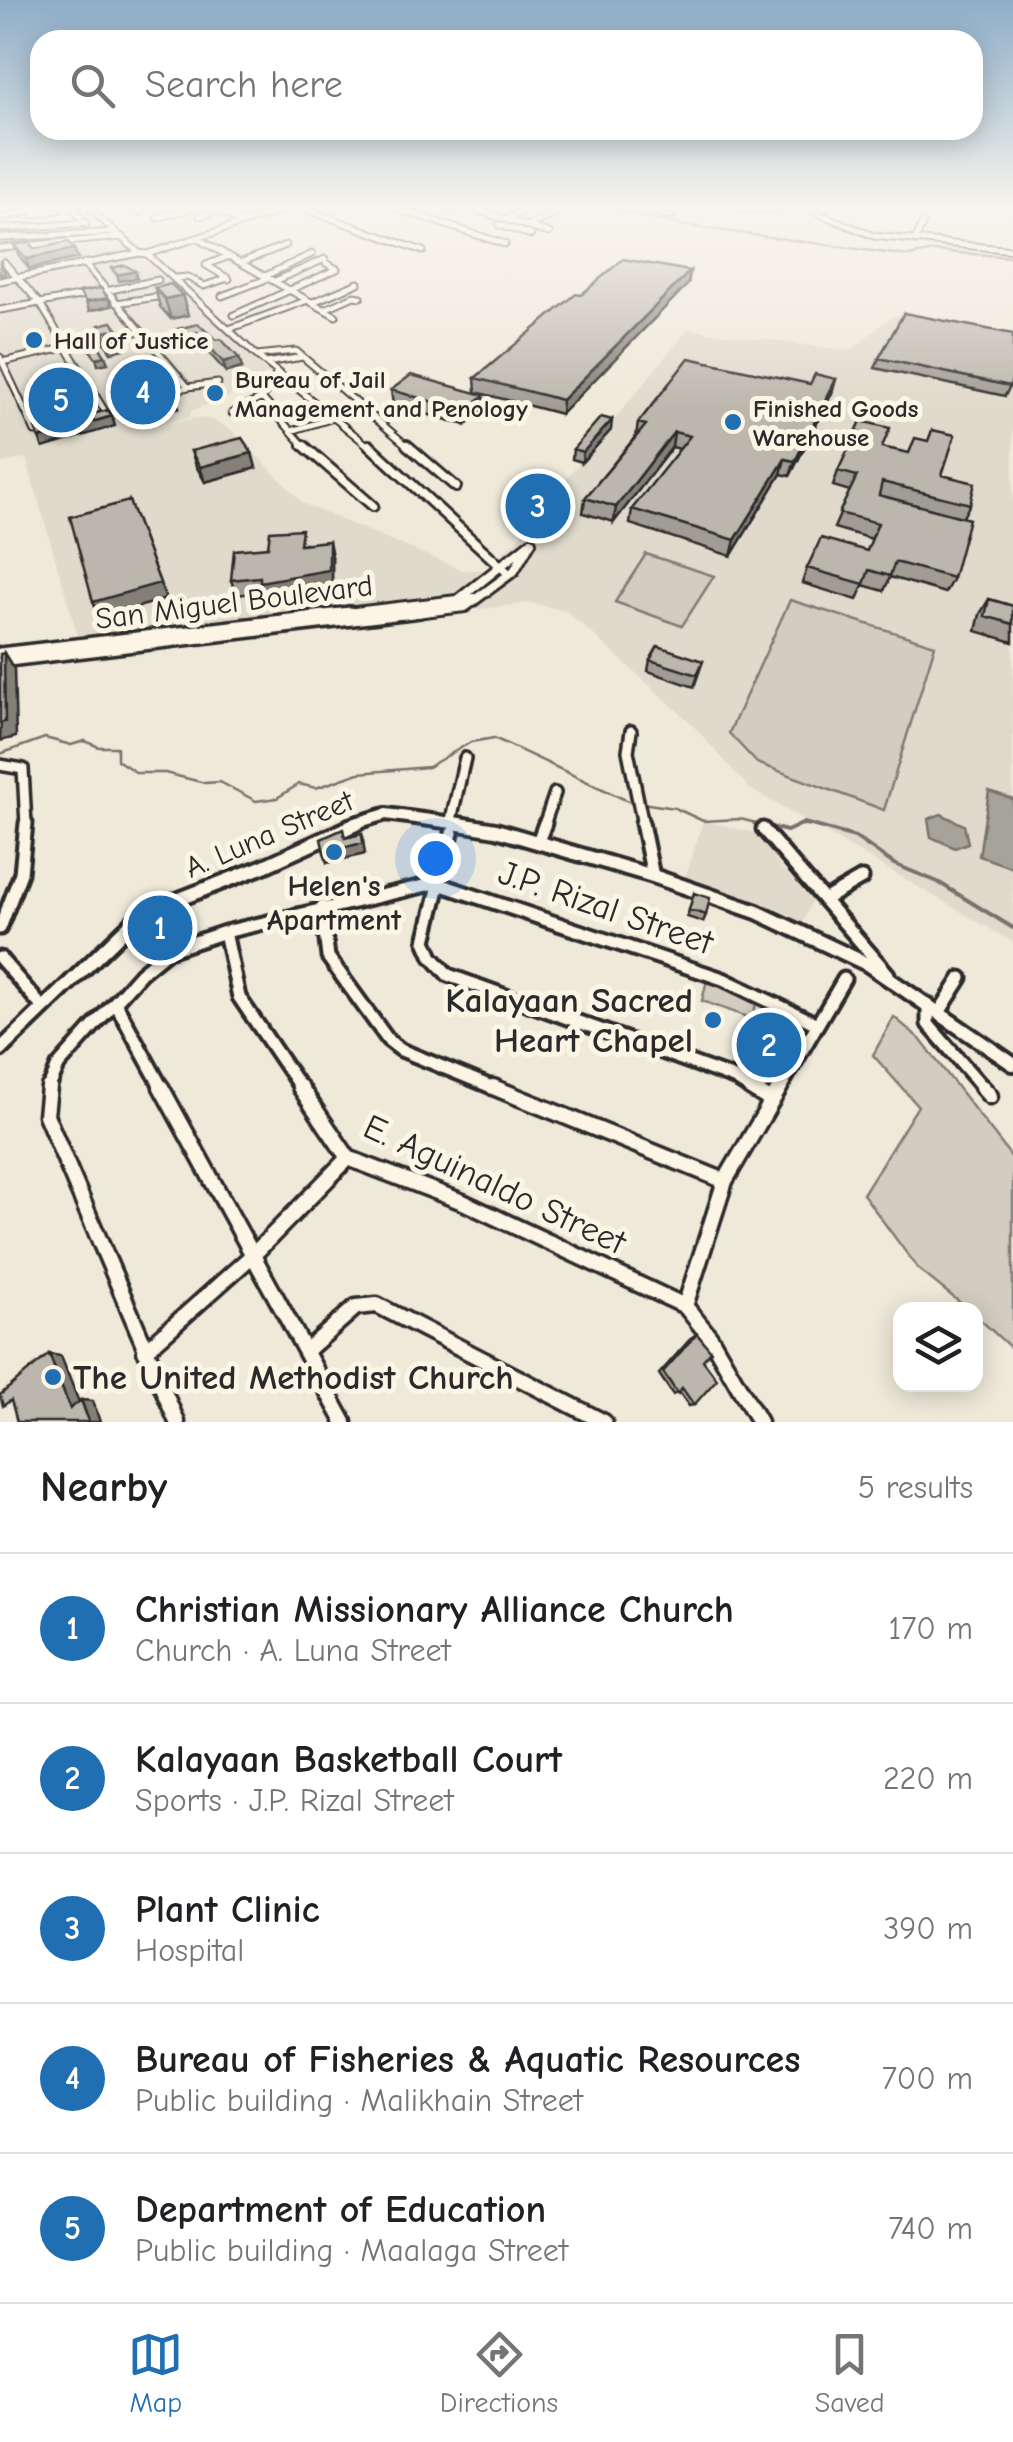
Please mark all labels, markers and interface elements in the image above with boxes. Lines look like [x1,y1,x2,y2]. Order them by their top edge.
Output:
search box [30,30,983,140]
icon: search [65,58,120,113]
text: Search here [145,63,343,107]
place label: Hall of Justice [54,326,209,355]
marker: Hall of Justice [23,329,45,351]
pin: 4 [110,354,176,430]
pin: 5 [28,362,94,438]
place label: Bureau of Jail Management and Penology [235,365,528,423]
marker: Bureau of Jail Management and Penology [204,382,226,404]
place label: Finished Goods Warehouse [753,394,918,452]
marker: Finished Goods Warehouse [722,411,744,433]
pin: 3 [506,468,570,544]
street label: San Miguel Boulevard [93,568,375,637]
street label: A. Luna Street [180,783,360,886]
your location [410,833,461,884]
marker: Helen's Apartment [323,841,345,863]
street label: J.P. Rizal Street [493,852,719,964]
place label: Helen's Apartment [267,869,402,938]
pin: 1 [128,890,192,966]
place label: Kalayaan Sacred Heart Chapel [445,980,693,1061]
pin: 2 [736,1008,802,1082]
marker: Kalayaan Sacred Heart Chapel [702,1009,724,1031]
street label: E. Aguinaldo Street [357,1106,633,1264]
map controls [893,1302,983,1392]
button: layers [893,1302,983,1392]
place label: The United Methodist Church [73,1357,514,1398]
marker: The United Methodist Church [42,1366,64,1388]
text: Nearby [40,1463,167,1512]
text: 5 results [858,1469,973,1506]
text: Christian Missionary Alliance Church [135,1588,734,1632]
text: 1 [66,1610,79,1647]
text: 170 m [889,1610,973,1647]
text: Church · A. Luna Street [135,1632,451,1669]
text: Kalayaan Basketball Court [135,1738,562,1782]
text: 2 [65,1760,80,1797]
text: 220 m [883,1760,973,1797]
text: Sports · J.P. Rizal Street [135,1782,454,1819]
text: Plant Clinic [135,1888,320,1932]
text: 3 [65,1910,80,1947]
text: 390 m [883,1910,973,1947]
text: Hospital [135,1932,244,1969]
text: Bureau of Fisheries & Aquatic Resources [135,2038,800,2082]
text: 4 [65,2060,80,2097]
text: 700 m [882,2060,973,2097]
text: Public building · Malikhain Street [135,2082,583,2119]
text: Department of Education [135,2188,546,2232]
text: 5 [64,2210,81,2247]
text: 740 m [888,2210,973,2247]
text: Public building · Maalaga Street [135,2232,568,2269]
tab: Map [128,2327,183,2419]
tab: Directions [440,2327,558,2419]
tab: Saved [815,2327,885,2419]

